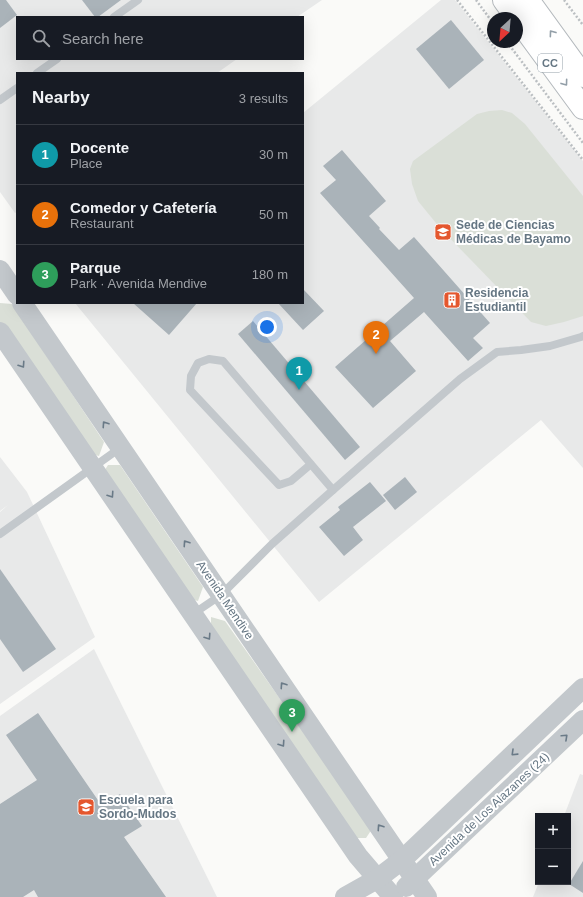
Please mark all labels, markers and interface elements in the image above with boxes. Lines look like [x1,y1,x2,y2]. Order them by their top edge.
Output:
north arrow [487,12,523,48]
search box [16,16,304,60]
icon: search [30,27,52,49]
text: Search here [62,30,144,47]
one-way arrow [550,30,557,37]
road number: CC [538,54,562,72]
one-way arrow [560,79,567,86]
text: Nearby [32,88,90,107]
text: 3 results [239,91,288,106]
text: Docente [70,139,129,156]
text: 1 [41,147,49,162]
text: 30 m [259,147,288,162]
text: Place [70,156,103,171]
text: Comedor y Cafetería [70,199,217,216]
text: 2 [41,207,49,222]
text: 50 m [259,207,288,222]
text: Restaurant [70,216,134,231]
place label: Sede de Ciencias Médicas de Bayamo [456,218,571,246]
school or university icon: Sede de Ciencias Médicas de Bayamo [433,222,453,242]
text: Parque [70,259,121,276]
text: 3 [41,267,49,282]
text: 180 m [252,267,288,282]
text: Park · Avenida Mendive [70,276,207,291]
place label: Residencia Estudiantil [465,286,529,314]
building icon: Residencia Estudiantil [442,290,462,310]
your location [257,317,277,337]
pin: 2 [363,321,389,354]
pin: 1 [286,357,312,390]
one-way arrow [17,360,24,367]
one-way arrow [103,422,110,429]
one-way arrow [106,491,114,498]
one-way arrow [184,541,191,548]
street label: Avenida Mendive [194,558,257,642]
one-way arrow [203,633,211,640]
one-way arrow [281,683,288,690]
pin: 3 [279,699,305,732]
one-way arrow [560,734,568,742]
one-way arrow [277,740,284,747]
one-way arrow [511,748,519,756]
street label: Avenida de Los Alazanes (24) [426,750,552,868]
place label: Escuela para Sordo-Mudos [99,793,177,821]
school or university icon: Escuela para Sordo-Mudos [76,797,96,817]
map controls [535,813,571,885]
button: + [535,813,571,849]
one-way arrow [378,825,385,832]
button: − [535,849,571,885]

